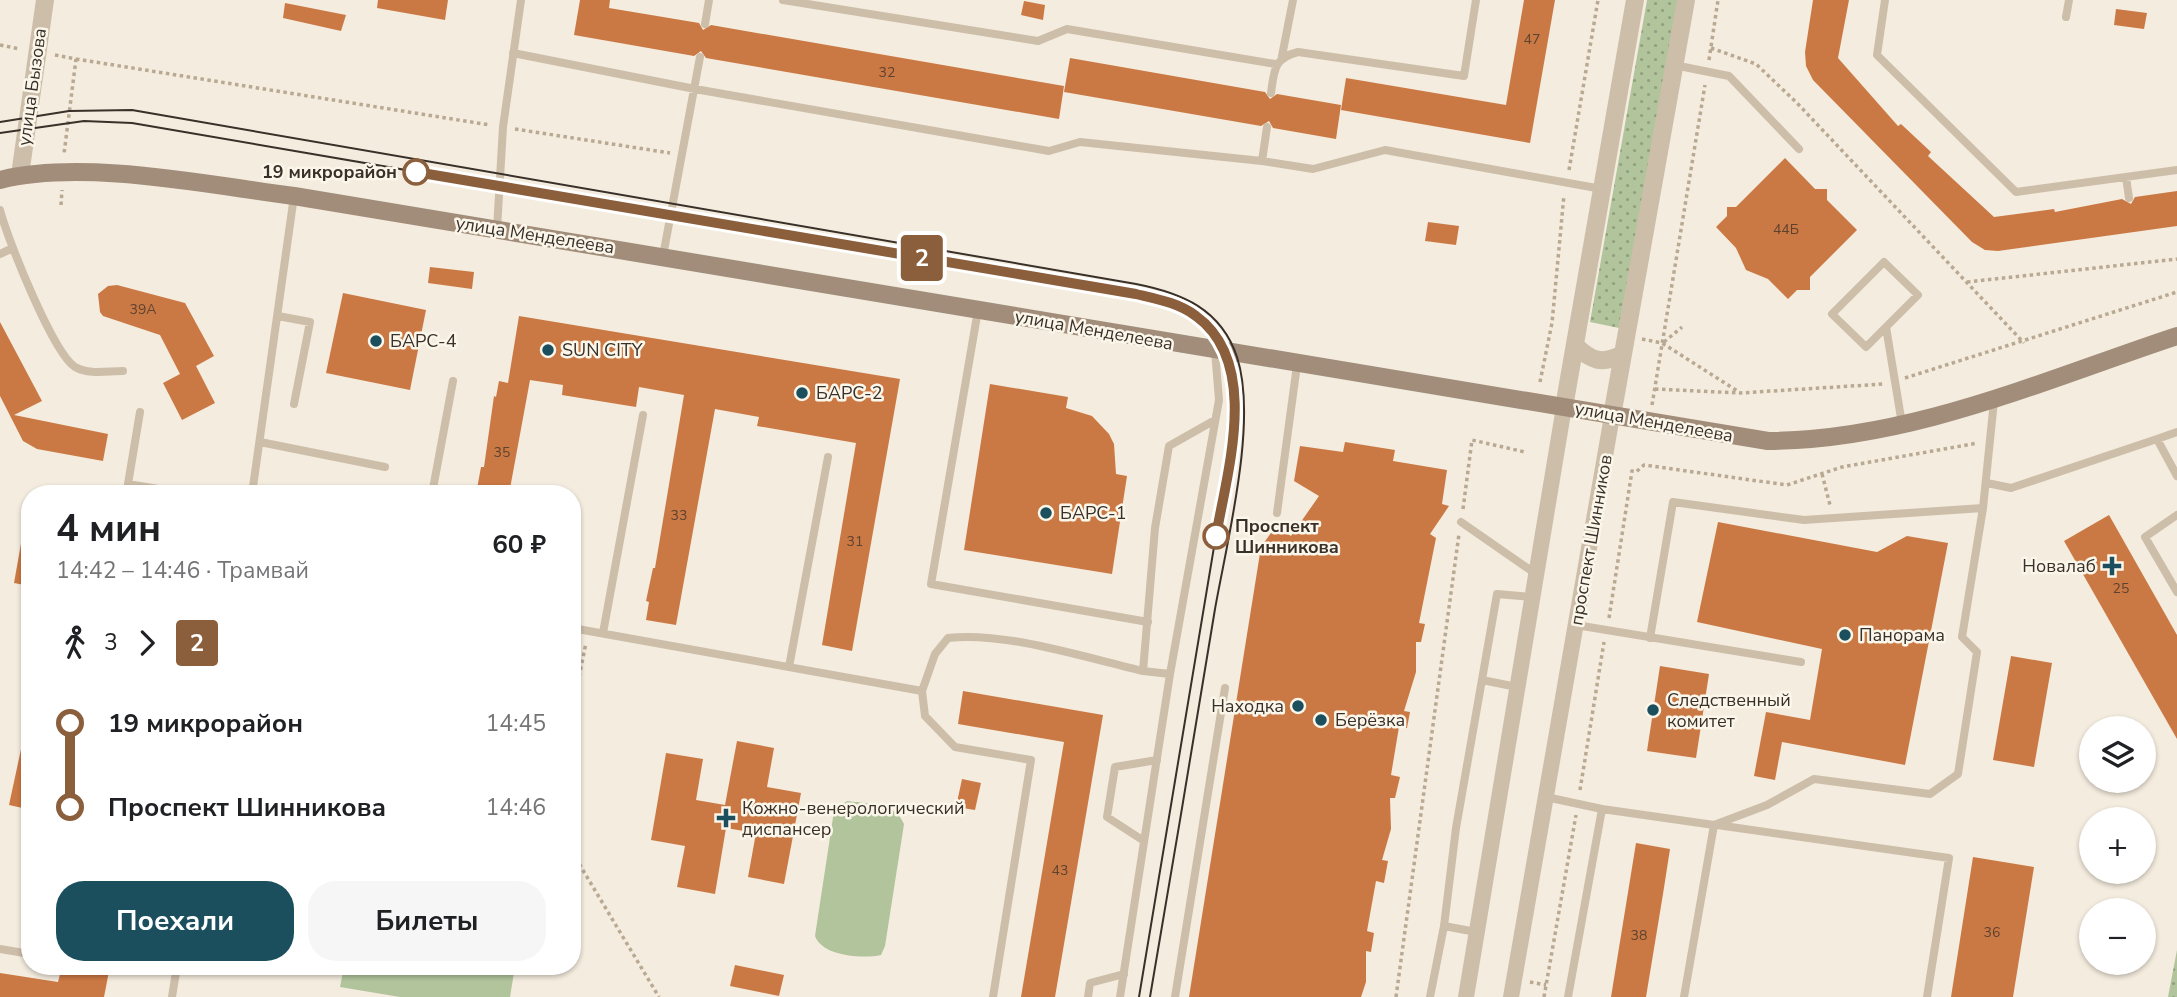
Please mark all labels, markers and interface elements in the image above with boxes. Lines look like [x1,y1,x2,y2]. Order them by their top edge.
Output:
street label: улица Бызова [12,27,52,147]
house number: 47 [1524,30,1540,49]
house number: 32 [879,63,895,82]
marker: 19 микрорайон [403,159,429,185]
place label: 19 микрорайон [262,160,397,184]
street label: улица Менделеева [454,211,616,259]
house number: 44Б [1773,220,1799,239]
line badge: 2 [899,235,945,281]
text: 2 [915,242,929,274]
house number: 39А [129,300,157,319]
street label: улица Менделеева [1013,304,1175,356]
place label: БАРС-4 [390,329,457,353]
marker: БАРС-4 [368,333,384,349]
place label: SUN CITY [562,338,643,362]
marker: SUN CITY [540,342,556,358]
place label: БАРС-2 [816,381,882,405]
marker: БАРС-2 [794,385,810,401]
street label: улица Менделеева [1573,396,1735,448]
house number: 35 [494,443,510,462]
street label: проспект Шинников [1564,453,1618,627]
place label: БАРС-1 [1060,501,1126,525]
text: 4 мин [56,503,161,554]
marker: БАРС-1 [1038,505,1054,521]
house number: 33 [671,506,687,525]
place label: Проспект Шинникова [1235,514,1339,559]
marker: Проспект Шинникова [1203,523,1229,549]
text: 60 ₽ [492,527,546,562]
house number: 31 [847,532,863,551]
place label: Новалаб [2022,554,2096,578]
text: 14:42 – 14:46 · Трамвай [56,555,309,586]
marker: Новалаб [2102,556,2122,576]
house number: 25 [2113,579,2129,598]
place label: Панорама [1859,623,1945,647]
icon: walk [56,624,94,662]
icon: forward [128,624,166,662]
text: 3 [104,627,118,658]
text: 2 [190,627,204,659]
marker: Панорама [1837,627,1853,643]
place label: Следственный комитет [1667,688,1791,733]
place label: Находка [1211,694,1284,718]
marker: Находка [1290,698,1306,714]
marker: Следственный комитет [1645,702,1661,718]
text: 19 микрорайон [108,706,303,741]
text: 14:45 [486,708,546,739]
place label: Берёзка [1335,708,1405,732]
marker: Берёзка [1313,712,1329,728]
map controls [2079,716,2156,975]
button: layers [2079,716,2156,793]
text: Проспект Шинникова [108,790,386,825]
text: 14:46 [486,792,546,823]
place label: Кожно-венерологический диспансер [742,796,965,841]
button: + [2079,807,2156,884]
marker: Кожно-венерологический диспансер [716,808,736,828]
house number: 43 [1052,861,1068,880]
button: Поехали [56,881,294,961]
button: Билеты [308,881,546,961]
button: − [2079,898,2156,975]
house number: 36 [1984,923,2000,942]
house number: 38 [1631,926,1647,945]

